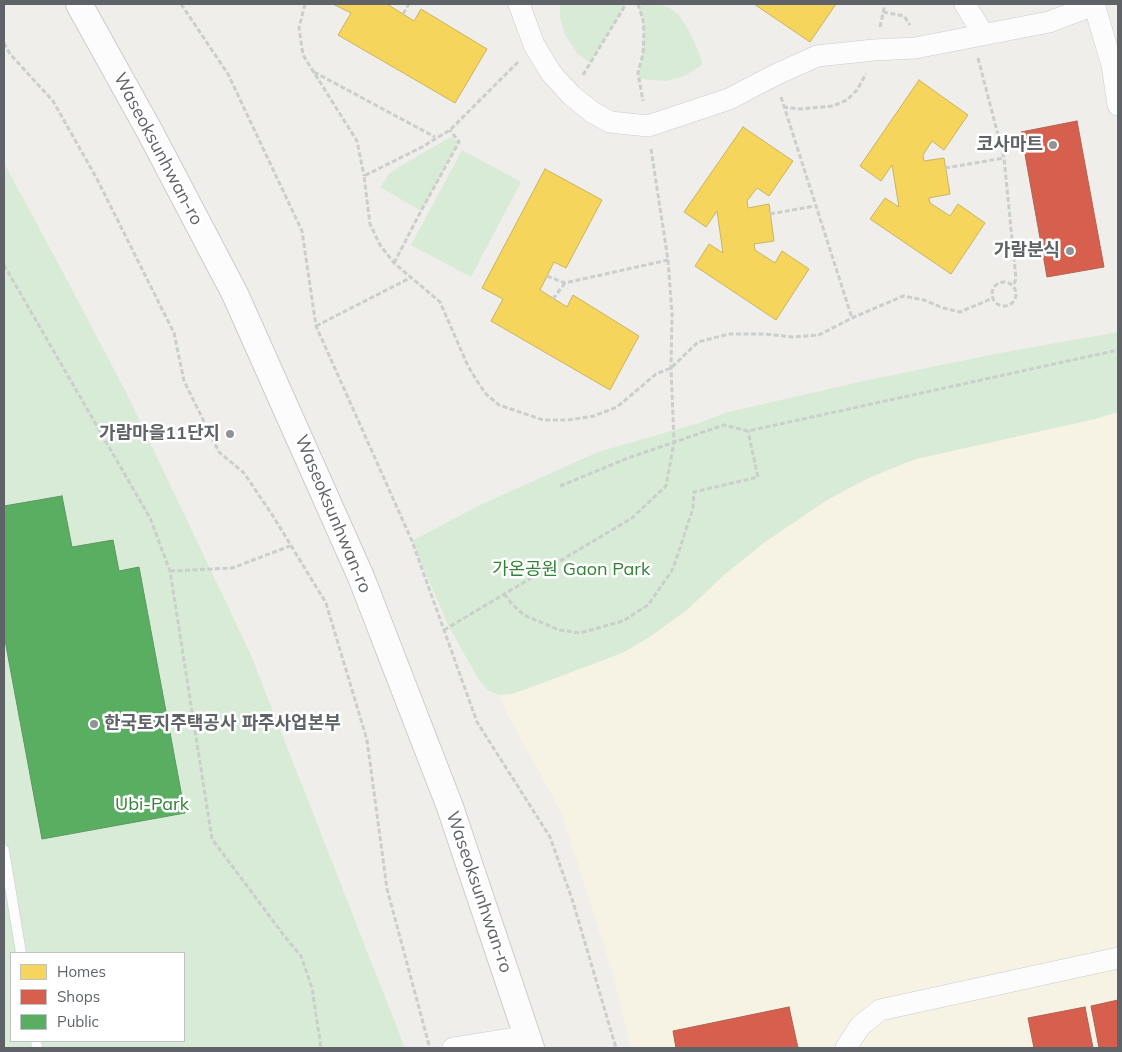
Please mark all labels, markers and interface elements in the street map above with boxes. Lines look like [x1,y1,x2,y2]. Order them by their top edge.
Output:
street label: Waseoksunhwan-ro [109,69,207,229]
place label: 코사마트 [977,134,1043,156]
marker: 코사마트 [1047,139,1059,151]
place label: 가람분식 [994,240,1060,262]
marker: 가람분식 [1064,245,1076,257]
place label: 가람마을11단지 [99,423,220,445]
marker: 가람마을11단지 [224,428,236,440]
street label: Waseoksunhwan-ro [290,432,376,596]
park label: 가온공원 Gaon Park [492,559,650,581]
place label: 한국토지주택공사 파주사업본부 [104,713,341,735]
marker: 한국토지주택공사 파주사업본부 [88,718,100,730]
park label: Ubi-Park [115,794,189,816]
street label: Waseoksunhwan-ro [441,808,517,976]
legend [10,952,185,1042]
text: Homes [57,962,106,981]
text: Shops [57,987,100,1006]
text: Public [57,1012,99,1031]

